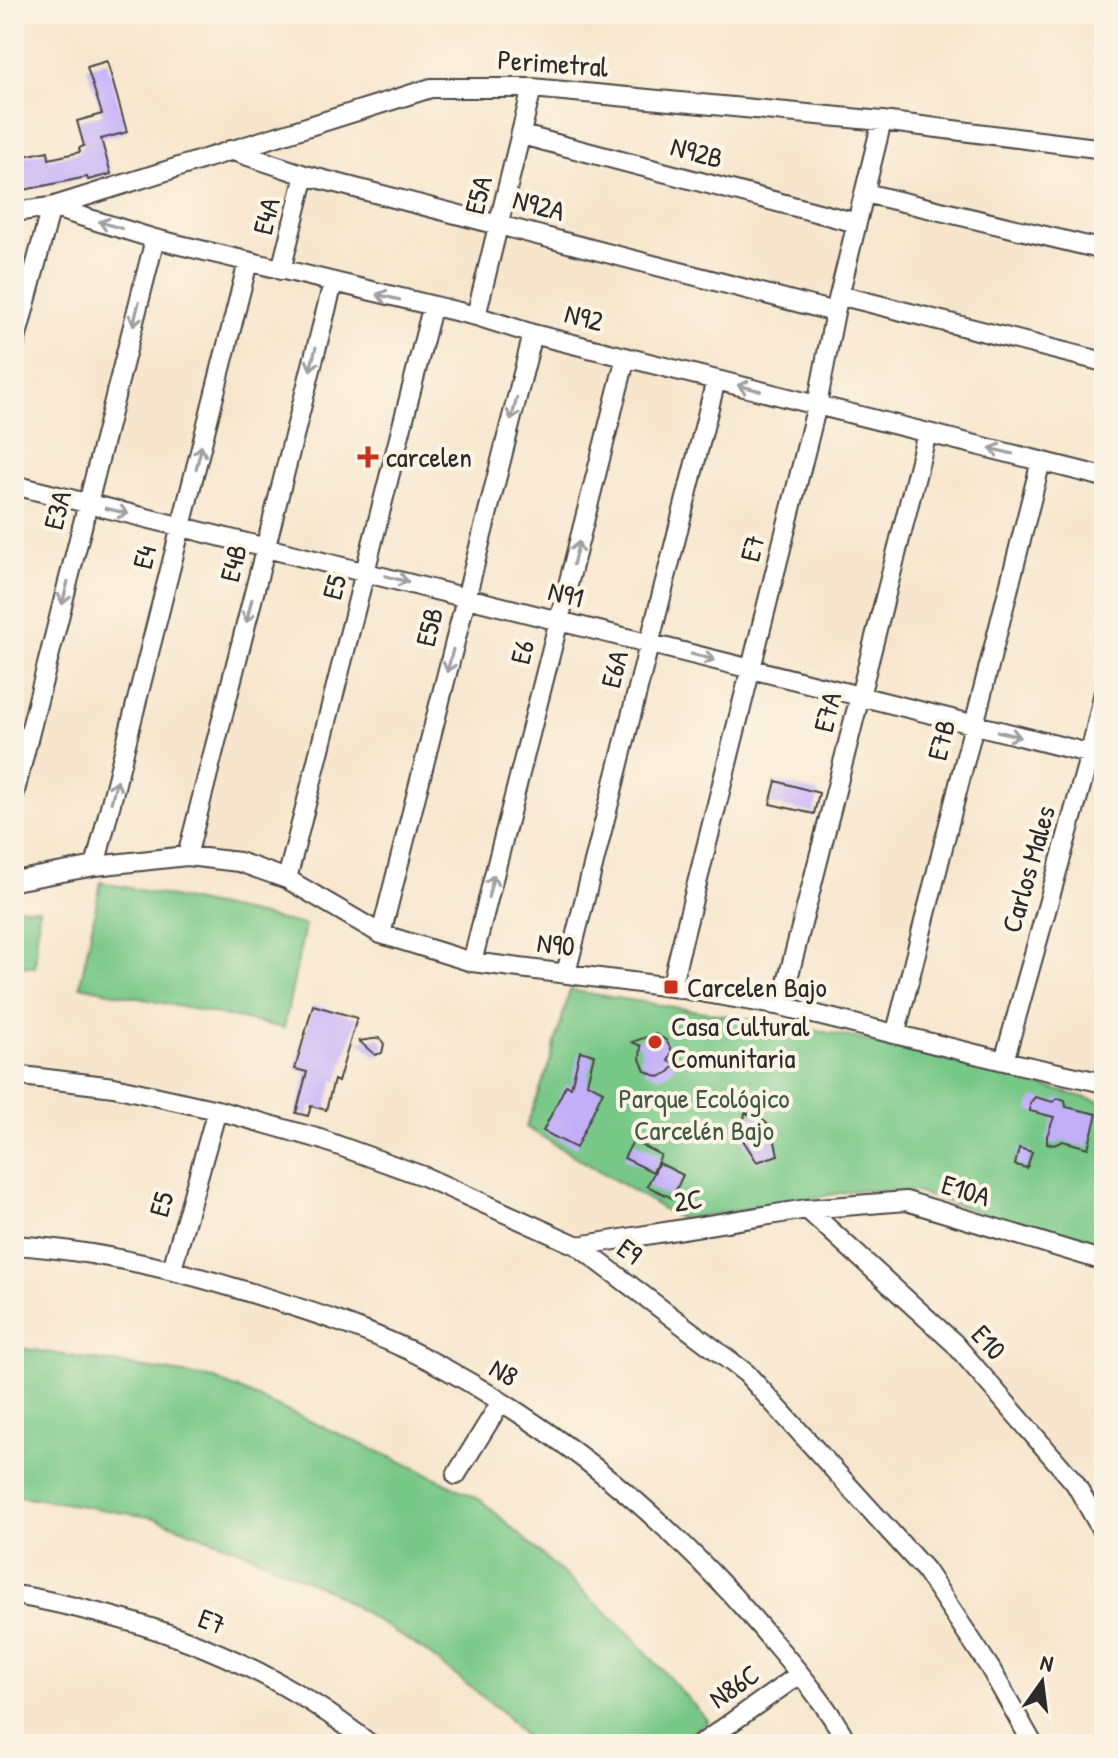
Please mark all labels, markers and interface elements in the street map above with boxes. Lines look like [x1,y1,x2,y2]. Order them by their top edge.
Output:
street label: Perimetral [496,40,610,86]
street label: N92B [667,127,727,177]
street label: E5A [455,172,501,218]
street label: N92A [509,180,569,230]
street label: E4A [243,193,289,238]
one-way arrow [97,217,123,232]
one-way arrow [376,288,402,303]
street label: N92 [561,294,607,340]
one-way arrow [128,301,143,327]
one-way arrow [305,345,320,371]
one-way arrow [737,380,762,395]
one-way arrow [505,396,520,422]
place label: carcelen [386,438,472,476]
one-way arrow [989,443,1015,458]
one-way arrow [192,445,207,471]
marker: carcelen [357,446,379,468]
street label: E3A [34,486,80,533]
one-way arrow [103,504,129,519]
street label: E7 [730,531,774,565]
street label: E4B [210,540,256,586]
one-way arrow [569,540,584,566]
street label: E4 [123,541,165,573]
street label: E5 [313,570,356,604]
street label: N91 [544,571,588,617]
one-way arrow [383,572,409,587]
one-way arrow [57,580,72,606]
one-way arrow [241,597,256,623]
street label: E5B [406,604,452,650]
street label: E6 [501,636,543,668]
street label: E6A [591,646,637,692]
one-way arrow [441,648,456,674]
one-way arrow [689,651,715,666]
street label: E7A [804,688,850,736]
street label: E7B [918,716,964,764]
one-way arrow [996,727,1022,742]
one-way arrow [107,778,122,804]
street label: Carlos Males [992,801,1064,937]
one-way arrow [485,874,500,899]
street label: N90 [535,923,577,965]
place label: Carcelen Bajo [687,968,827,1006]
marker: Carcelen Bajo [662,978,680,996]
place label: Casa Cultural Comunitaria [671,1007,810,1077]
marker: Casa Cultural Comunitaria [646,1033,664,1051]
park label: Parque Ecológico Carcelén Bajo [618,1079,790,1149]
street label: E10A [937,1165,995,1215]
street label: 2C [671,1179,705,1221]
street label: E5 [139,1187,183,1221]
street label: E9 [610,1229,650,1273]
street label: E10 [963,1316,1015,1368]
street label: N8 [483,1349,525,1395]
street label: E7 [193,1599,231,1643]
north arrow [1002,1642,1082,1722]
text: N [1038,1647,1056,1679]
street label: N86C [701,1655,767,1717]

